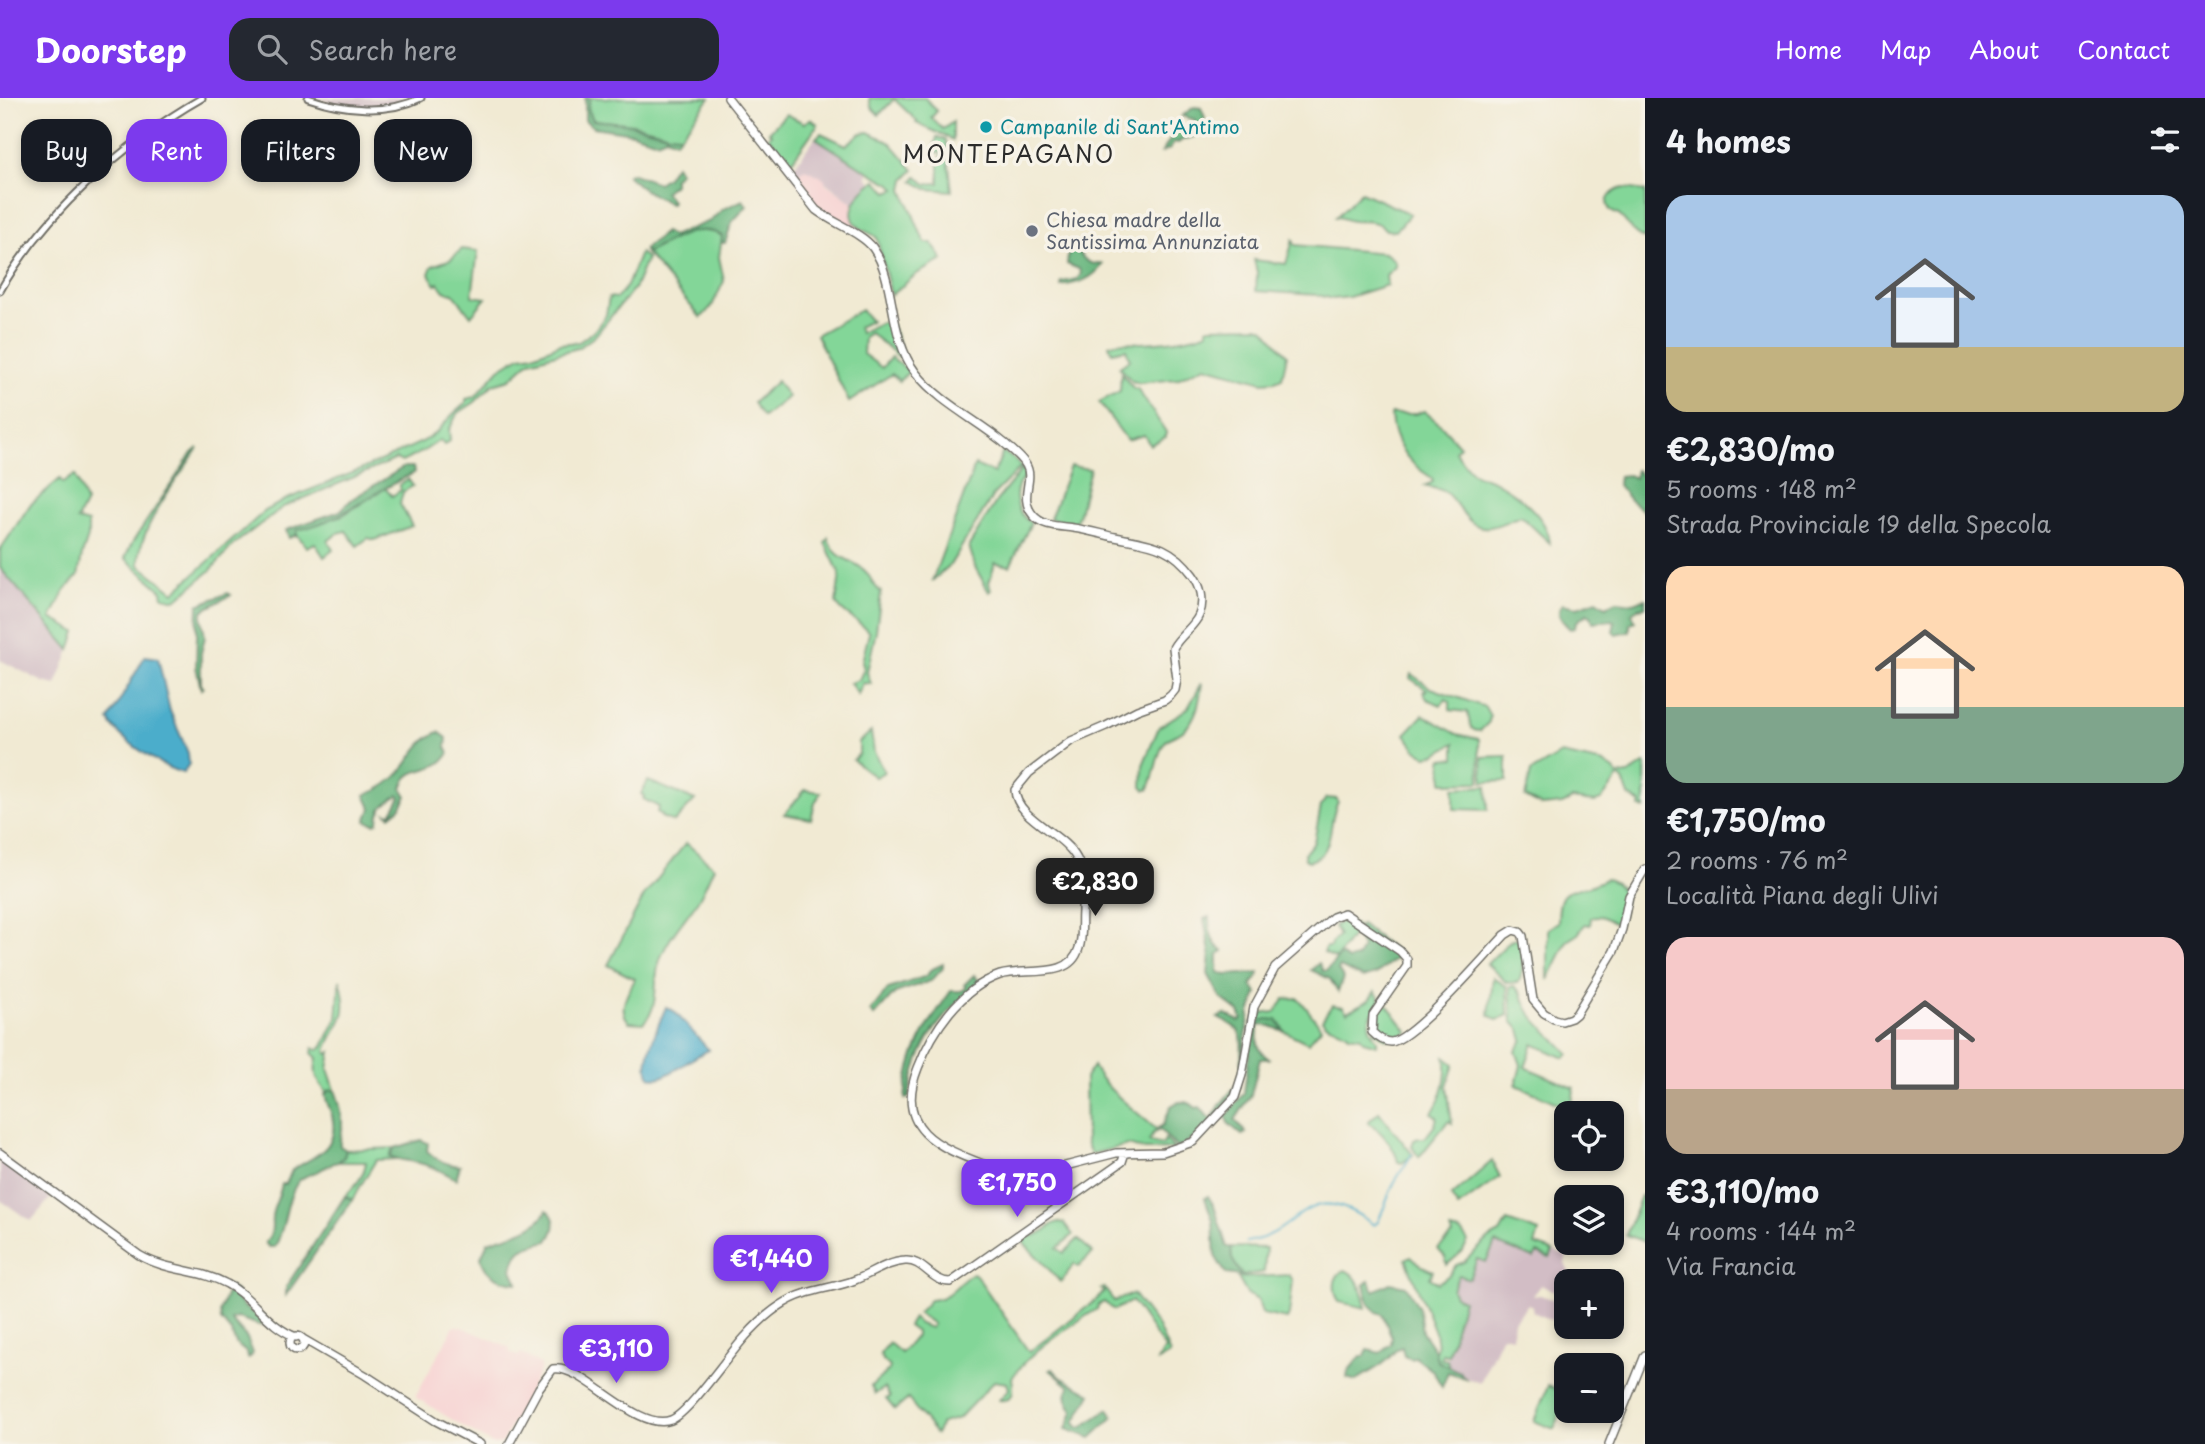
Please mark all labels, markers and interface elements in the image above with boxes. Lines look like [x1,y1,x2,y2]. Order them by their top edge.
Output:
search box [229,18,719,81]
text: Doorstep [35,24,187,74]
icon: search [253,30,291,68]
text: Search here [309,30,457,69]
text: Home [1775,31,1842,67]
text: Map [1880,31,1931,67]
text: About [1969,31,2039,67]
text: Contact [2077,31,2170,67]
place label: Campanile di Sant'Antimo [1000,112,1240,140]
text: 4 homes [1666,118,1791,163]
chip: Buy [21,119,112,182]
chip: Rent [126,119,227,182]
chip: Filters [241,119,360,182]
chip: New [374,119,472,182]
marker: Campanile di Sant'Antimo [978,119,994,135]
icon: filters [2146,121,2184,159]
district label: MONTEPAGANO [903,136,1115,171]
place label: Chiesa madre della Santissima Annunziata [1046,205,1259,255]
marker: Chiesa madre della Santissima Annunziata [1024,223,1040,239]
icon: home [1862,240,1988,366]
text: €2,830/mo [1666,426,1835,471]
text: 5 rooms · 148 m² [1666,471,1857,506]
text: Strada Provinciale 19 della Specola [1666,506,2051,541]
icon: home [1862,611,1988,737]
text: €1,750/mo [1666,797,1826,842]
text: 2 rooms · 76 m² [1666,842,1848,877]
pin: €2,830 [1038,858,1152,918]
text: €2,830 [1052,863,1138,898]
text: Località Piana degli Ulivi [1666,877,1939,912]
icon: home [1862,982,1988,1108]
map controls [1554,1101,1624,1423]
button: locate [1554,1101,1624,1171]
pin: €1,750 [960,1160,1074,1219]
text: €1,750 [977,1164,1057,1199]
text: €3,110/mo [1666,1168,1819,1213]
button: layers [1554,1185,1624,1255]
text: 4 rooms · 144 m² [1666,1213,1856,1248]
pin: €1,440 [714,1236,828,1295]
text: €1,440 [729,1240,813,1275]
text: Via Francia [1666,1248,1796,1283]
button: + [1554,1269,1624,1339]
pin: €3,110 [559,1326,673,1385]
text: €3,110 [579,1330,653,1365]
button: − [1554,1353,1624,1423]

